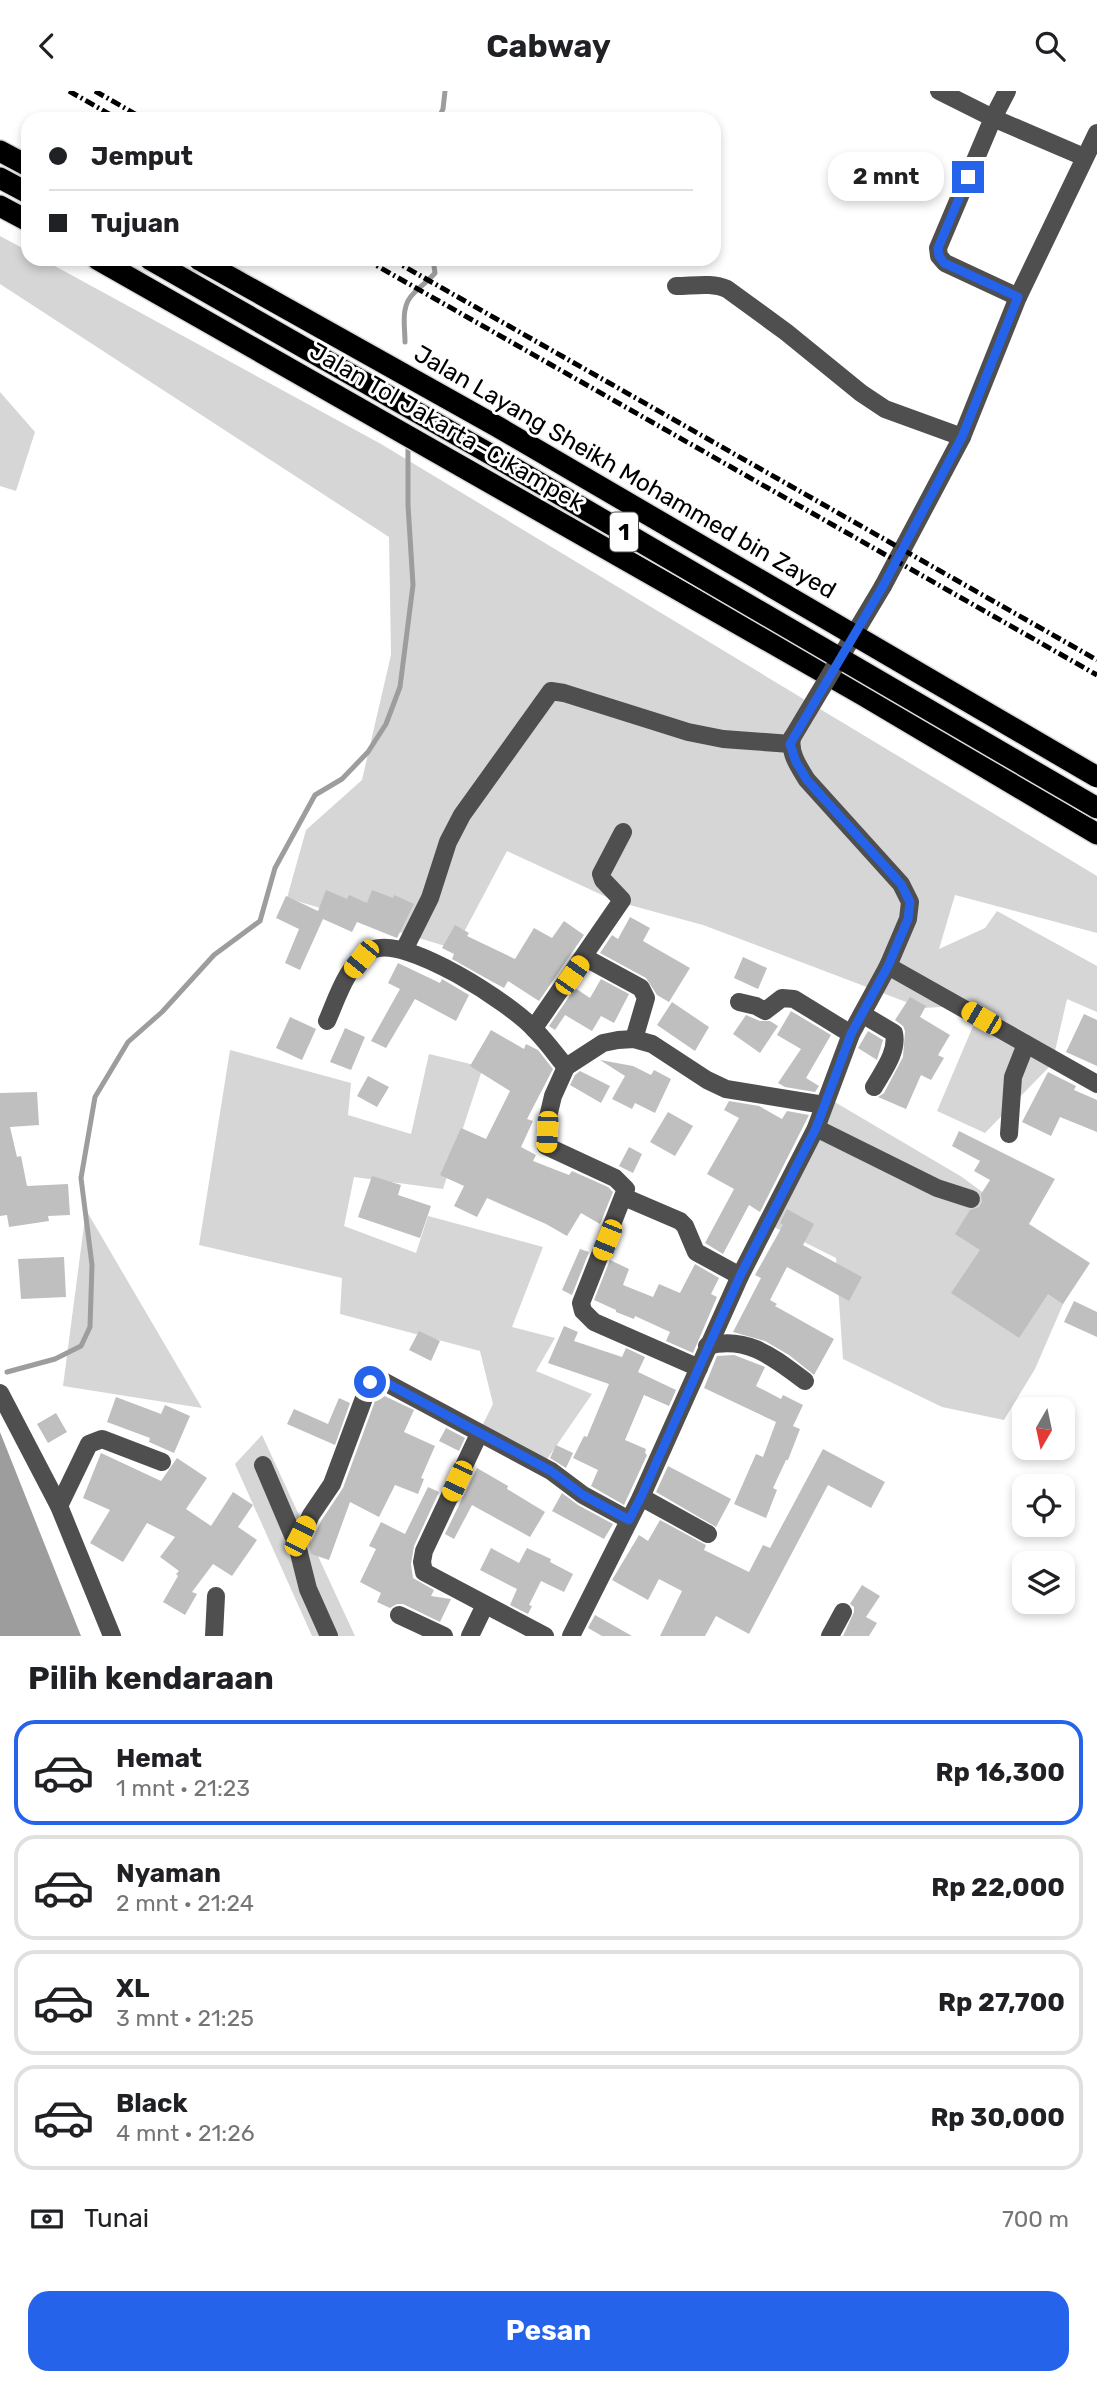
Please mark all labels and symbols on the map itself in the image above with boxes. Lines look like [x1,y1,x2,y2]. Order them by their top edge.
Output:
callout: 2 mnt [828,153,944,201]
route end [952,161,984,193]
street label: Jalan Tol Jakarta–Cikampek [305,337,590,518]
street label: Jalan Layang Sheikh Mohammed bin Zayed [409,339,841,605]
road number: 1 [610,513,638,552]
car [340,936,383,982]
car [552,952,593,998]
car [958,998,1005,1038]
car [536,1110,559,1154]
car [590,1217,625,1263]
route start [354,1366,386,1398]
north arrow [1012,1397,1074,1459]
car [439,1458,476,1504]
car [282,1513,319,1559]

